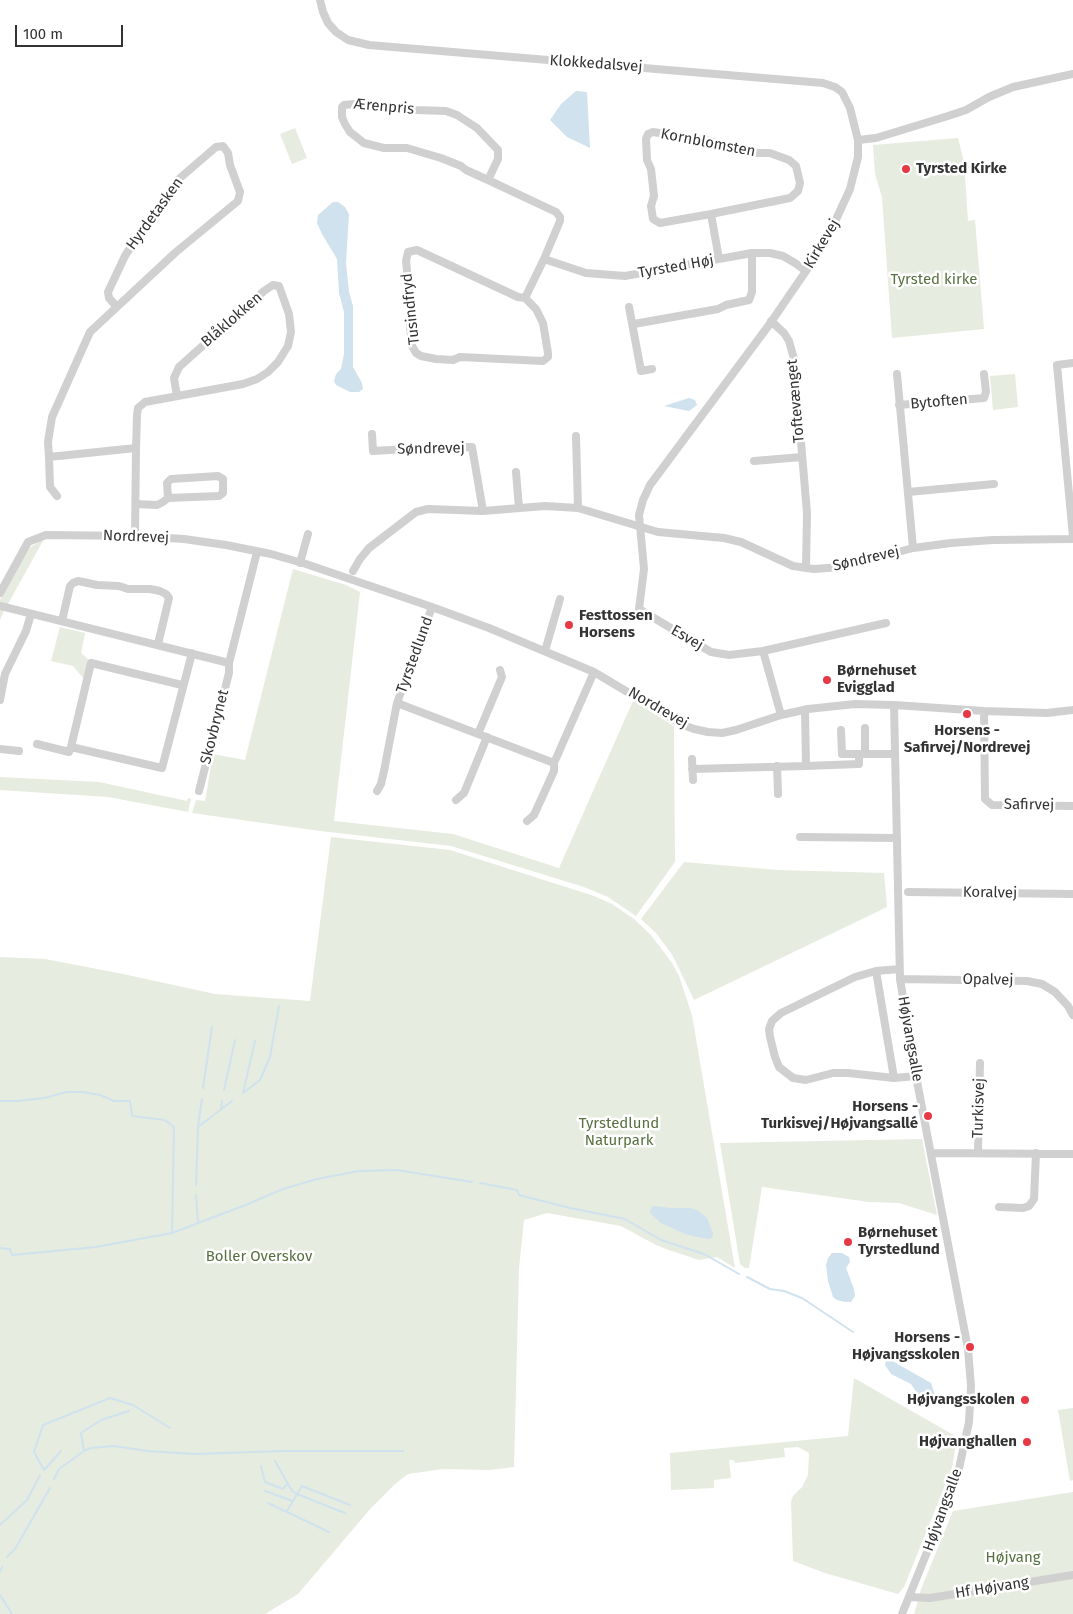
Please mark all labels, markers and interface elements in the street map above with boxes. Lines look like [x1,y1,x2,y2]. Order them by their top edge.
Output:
scale bar [18,15,125,47]
text: 100 m [23,25,63,43]
street label: Klokkedalsvej [549,52,643,76]
street label: Ærenpris [353,95,415,119]
street label: Kornblomsten [659,125,757,161]
place label: Tyrsted Kirke [916,160,1007,178]
marker: Tyrsted Kirke [900,163,912,175]
street label: Hyrdetasken [123,174,187,254]
street label: Kirkevej [800,216,844,272]
street label: Tyrsted Høj [637,251,715,283]
park label: Tyrsted kirke [891,271,977,289]
street label: Tusindfryd [398,272,424,346]
street label: Blåklokken [198,289,266,351]
street label: Toftevænget [783,358,809,444]
street label: Bytoften [910,391,968,413]
street label: Søndrevej [397,439,465,459]
street label: Nordrevej [102,527,170,547]
street label: Søndrevej [831,543,901,575]
place label: Festtossen Horsens [579,607,653,642]
street label: Tyrstedlund [393,614,437,696]
marker: Festtossen Horsens [563,619,575,631]
street label: Esvej [668,622,706,654]
place label: Børnehuset Evigglad [837,662,917,697]
marker: Børnehuset Evigglad [821,674,833,686]
street label: Nordrevej [625,684,691,732]
street label: Skovbrynet [197,688,233,766]
marker: Horsens - Safirvej/Nordrevej [961,708,973,720]
place label: Horsens - Safirvej/Nordrevej [904,722,1030,757]
street label: Safirvej [1004,796,1054,814]
street label: Koralvej [963,884,1017,902]
street label: Opalvej [962,971,1014,989]
street label: Højvangsalle [894,995,926,1083]
street label: Turkisvej [969,1078,989,1138]
place label: Horsens - Turkisvej/Højvangsallé [761,1098,918,1133]
marker: Horsens - Turkisvej/Højvangsallé [922,1110,934,1122]
park label: Tyrstedlund Naturpark [579,1115,659,1150]
place label: Børnehuset Tyrstedlund [858,1224,940,1259]
marker: Børnehuset Tyrstedlund [842,1236,854,1248]
park label: Boller Overskov [206,1248,312,1266]
place label: Horsens - Højvangsskolen [852,1329,960,1364]
marker: Horsens - Højvangsskolen [964,1341,976,1353]
place label: Højvangsskolen [907,1391,1015,1409]
marker: Højvangsskolen [1019,1394,1031,1406]
place label: Højvanghallen [919,1433,1017,1451]
marker: Højvanghallen [1021,1436,1033,1448]
street label: Højvangsalle [920,1466,966,1554]
park label: Højvang [985,1549,1041,1567]
street label: Hf Højvang [954,1573,1030,1603]

